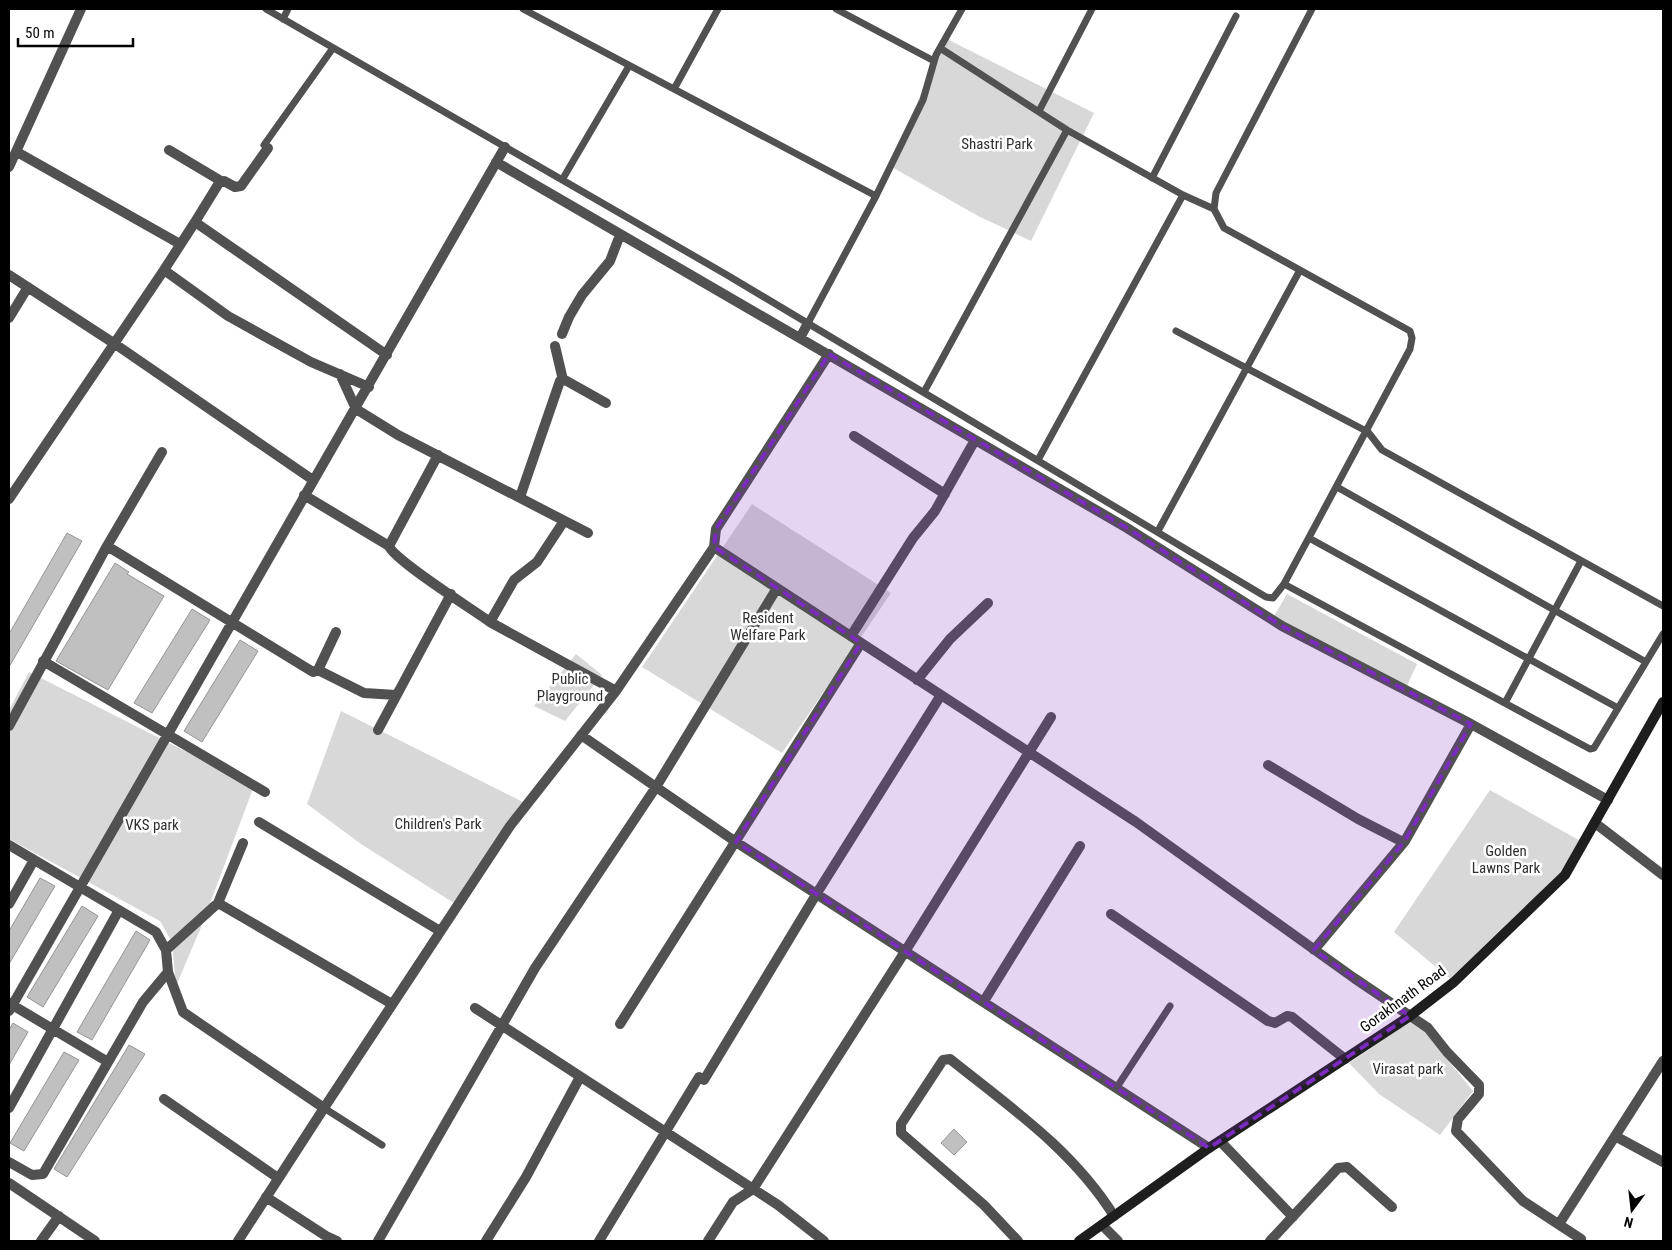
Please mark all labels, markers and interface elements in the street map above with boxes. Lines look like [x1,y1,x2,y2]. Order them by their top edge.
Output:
scale bar [18,15,132,47]
text: 50 m [25,24,55,42]
park label: Shastri Park [961,135,1033,153]
park label: Resident Welfare Park [730,609,806,644]
park label: Public Playground [537,670,603,705]
park label: Children's Park [394,815,482,833]
park label: VKS park [125,816,179,834]
park label: Golden Lawns Park [1472,842,1540,877]
street label: Gorakhnath Road [1357,962,1449,1036]
park label: Virasat park [1372,1060,1444,1078]
north arrow [1607,1185,1657,1235]
text: N [1622,1214,1635,1231]

